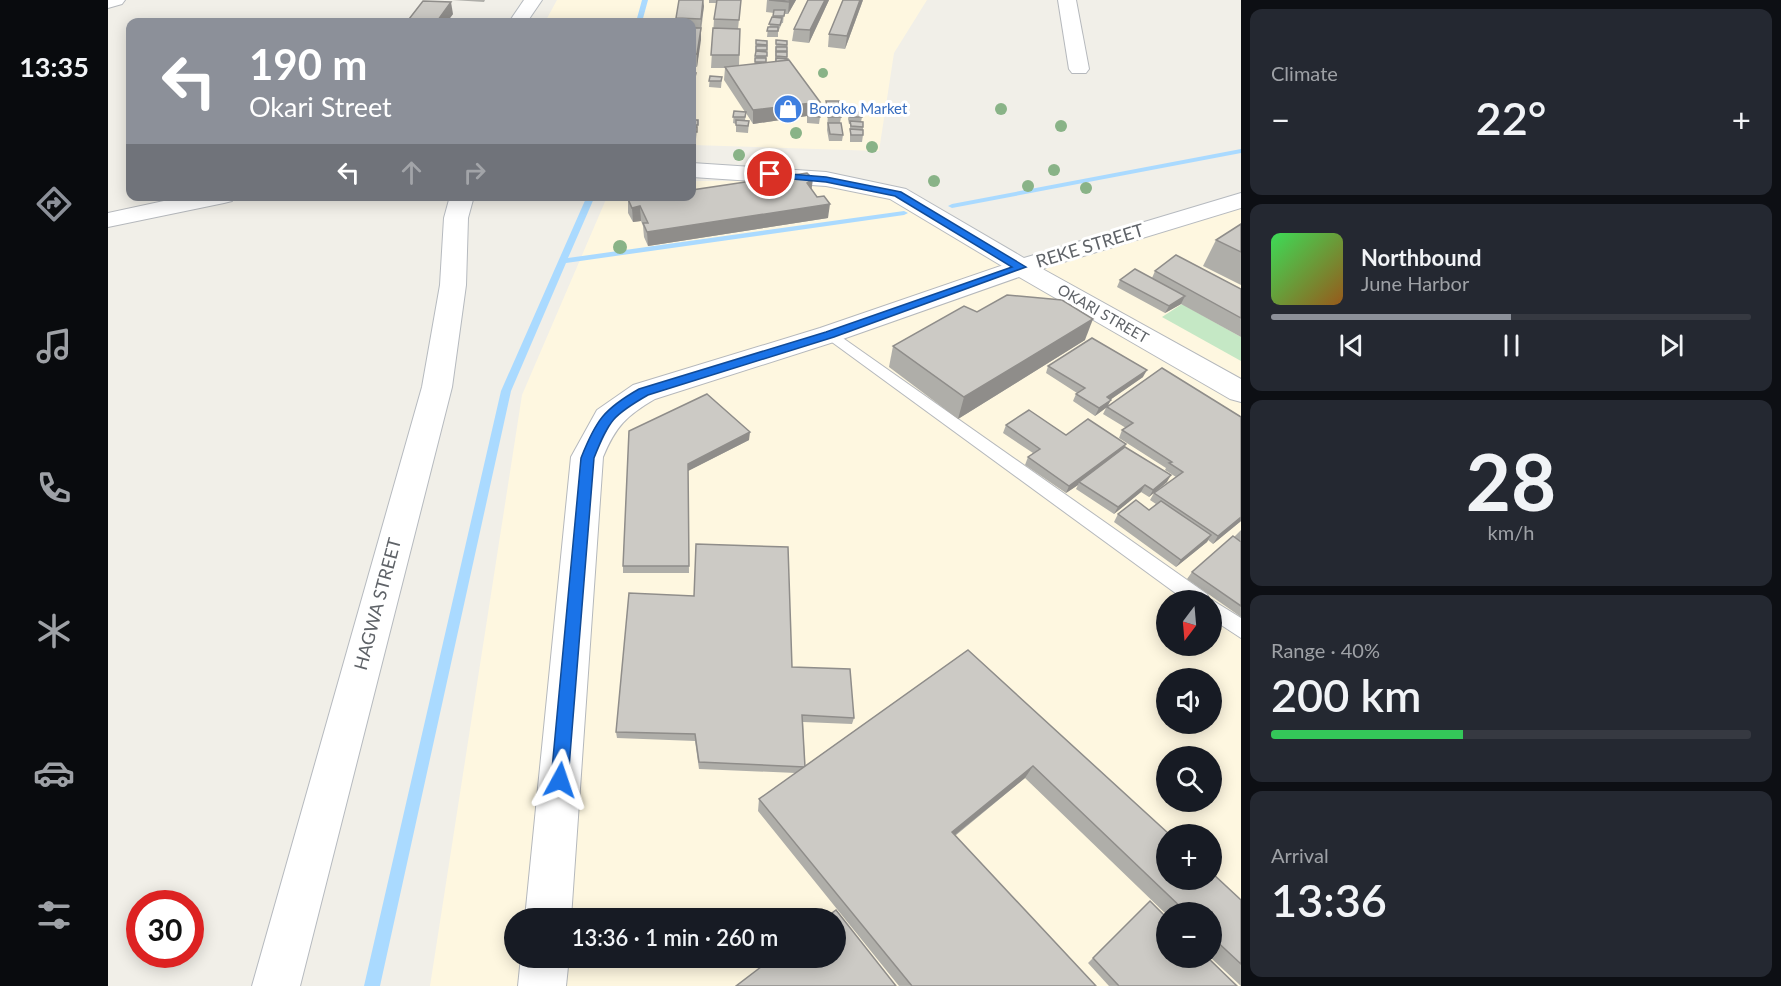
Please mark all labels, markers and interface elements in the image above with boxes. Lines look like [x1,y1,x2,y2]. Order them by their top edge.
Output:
text: 190 m [249,39,367,89]
icon: left [150,42,228,120]
text: 13:35 [19,50,89,83]
text: Climate [1271,61,1338,85]
text: Okari Street [249,90,392,123]
text: 22° [1476,91,1546,145]
shop icon: Boroko Market [772,93,804,125]
place label: Boroko Market [809,99,908,117]
text: − [1271,99,1290,139]
text: + [1732,99,1751,139]
pin [744,148,795,199]
icon: left [332,156,365,189]
icon: ahead [395,156,428,189]
icon: right [458,156,491,189]
icon: arrive [753,157,786,190]
icon: directions [33,183,75,225]
street label: REKE STREET [1033,218,1147,272]
text: Northbound [1361,244,1481,271]
text: June Harbor [1361,271,1469,295]
street label: OKARI STREET [1055,280,1152,347]
icon: music [33,325,75,367]
icon: previous [1335,329,1368,362]
icon: pause [1495,329,1528,362]
icon: next [1655,329,1688,362]
text: 28 [1466,434,1556,528]
icon: phone [33,467,75,509]
text: km/h [1488,520,1534,544]
street label: HAGWA STREET [349,535,405,672]
north arrow [1156,590,1222,656]
map controls [1156,590,1222,968]
icon: climate [33,610,75,652]
text: Range · 40% [1271,638,1380,662]
button: sound [1156,668,1222,734]
text: 200 km [1271,668,1421,722]
button: search [1156,746,1222,812]
position arrow [528,748,592,812]
icon: car [33,752,75,794]
button: + [1156,824,1222,890]
text: Arrival [1271,843,1329,867]
text: 13:36 [1271,873,1387,927]
speed limit sign: 30 [126,890,204,968]
icon: filters [33,894,75,936]
button: − [1156,902,1222,968]
text: 13:36 · 1 min · 260 m [572,924,778,951]

